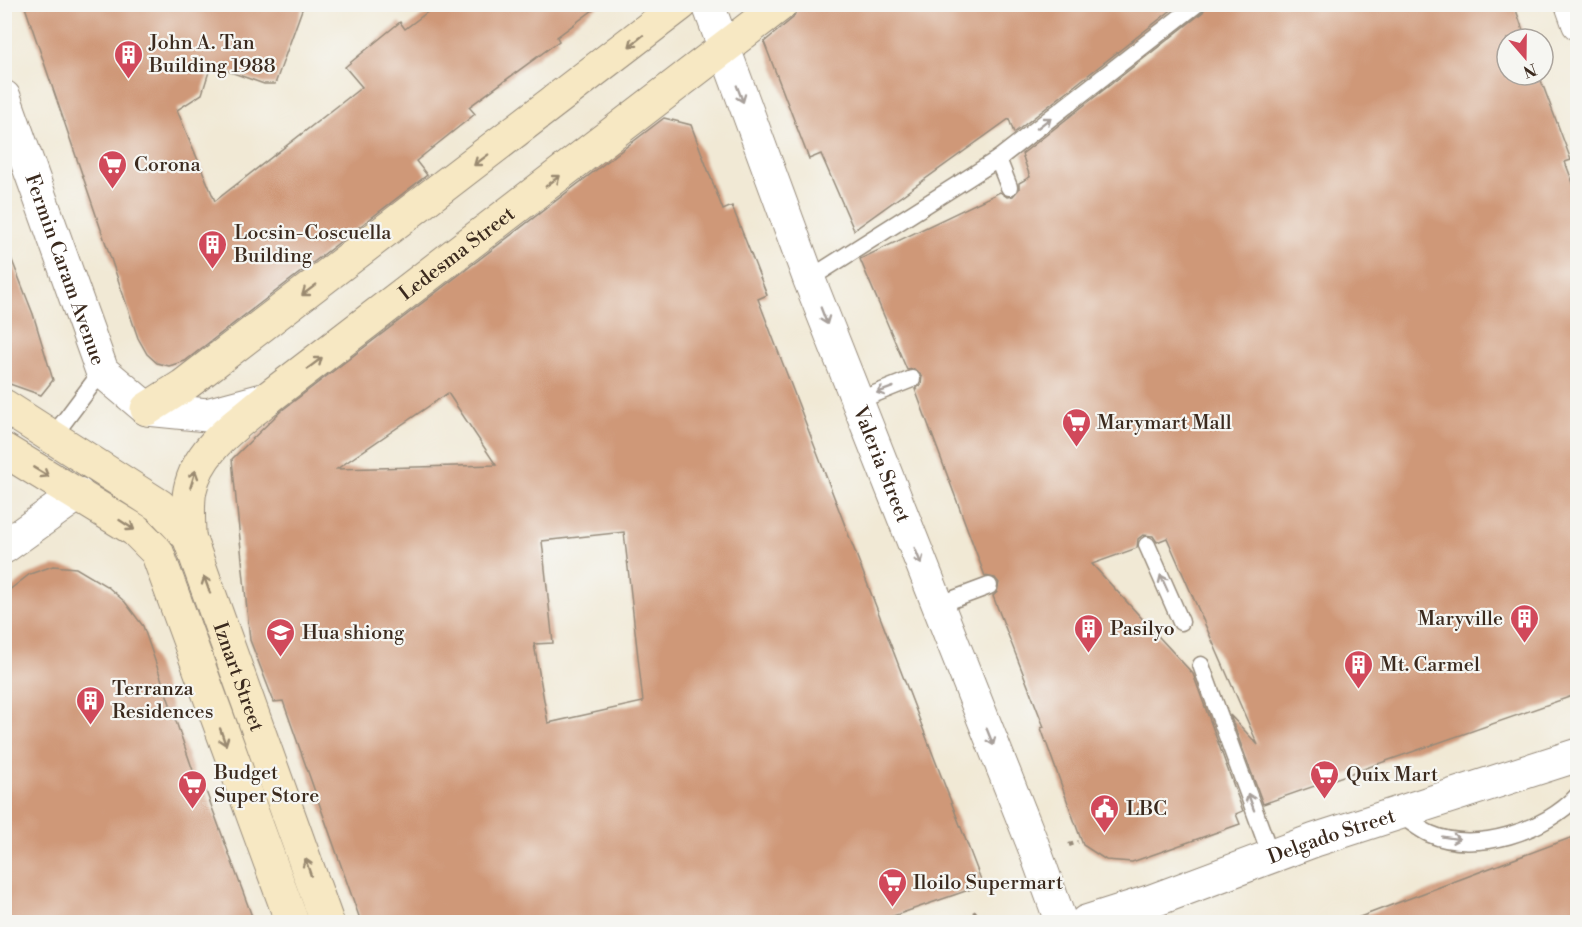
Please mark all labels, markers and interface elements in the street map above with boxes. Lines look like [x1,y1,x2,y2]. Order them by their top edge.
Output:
north arrow [1495,27,1555,87]
place label: John A. Tan Building 1988 [148,31,276,79]
one-way arrow [628,35,644,48]
building icon: John A. Tan Building 1988 [112,38,144,80]
text: N [1520,59,1539,82]
one-way arrow [735,84,746,103]
one-way arrow [1036,116,1052,129]
supermarket icon: Corona [97,148,129,190]
place label: Corona [134,153,202,178]
one-way arrow [473,153,489,166]
street label: Fermin Caram Avenue [19,171,110,369]
one-way arrow [544,174,560,187]
street label: Ledesma Street [394,202,520,307]
place label: Locsin-Coscuella Building [233,221,392,269]
building icon: Locsin-Coscuella Building [197,228,229,270]
one-way arrow [301,284,317,297]
one-way arrow [819,306,830,325]
one-way arrow [306,357,322,370]
one-way arrow [876,386,894,397]
street label: Valeria Street [846,402,915,526]
supermarket icon: Marymart Mall [1060,406,1092,448]
place label: Marymart Mall [1097,411,1232,436]
one-way arrow [32,466,49,478]
one-way arrow [188,470,199,489]
one-way arrow [118,520,135,532]
one-way arrow [913,546,924,565]
one-way arrow [1158,575,1170,593]
one-way arrow [200,576,211,595]
building icon: Maryville [1508,602,1540,644]
place label: Maryville [1418,607,1503,632]
building icon: Pasilyo [1073,612,1105,654]
school or university icon: Hua shiong [265,616,297,658]
place label: Pasilyo [1110,617,1175,642]
street label: Iznart Street [207,619,269,735]
place label: Hua shiong [302,621,405,646]
building icon: Mt. Carmel [1343,648,1375,690]
place label: Mt. Carmel [1380,653,1480,678]
place label: Terranza Residences [112,677,213,725]
building icon: Terranza Residences [75,684,107,726]
one-way arrow [219,727,230,746]
one-way arrow [985,727,996,746]
supermarket icon: Quix Mart [1309,758,1341,800]
place label: Budget Super Store [213,761,319,809]
place label: Quix Mart [1346,763,1438,788]
supermarket icon: Budget Super Store [177,768,209,810]
public building icon: LBC [1089,792,1121,834]
one-way arrow [1244,793,1255,812]
place label: LBC [1126,797,1167,822]
street label: Delgado Street [1264,804,1399,871]
one-way arrow [1441,833,1460,844]
one-way arrow [302,858,313,877]
supermarket icon: Iloilo Supermart [876,866,908,908]
place label: Iloilo Supermart [913,871,1063,896]

